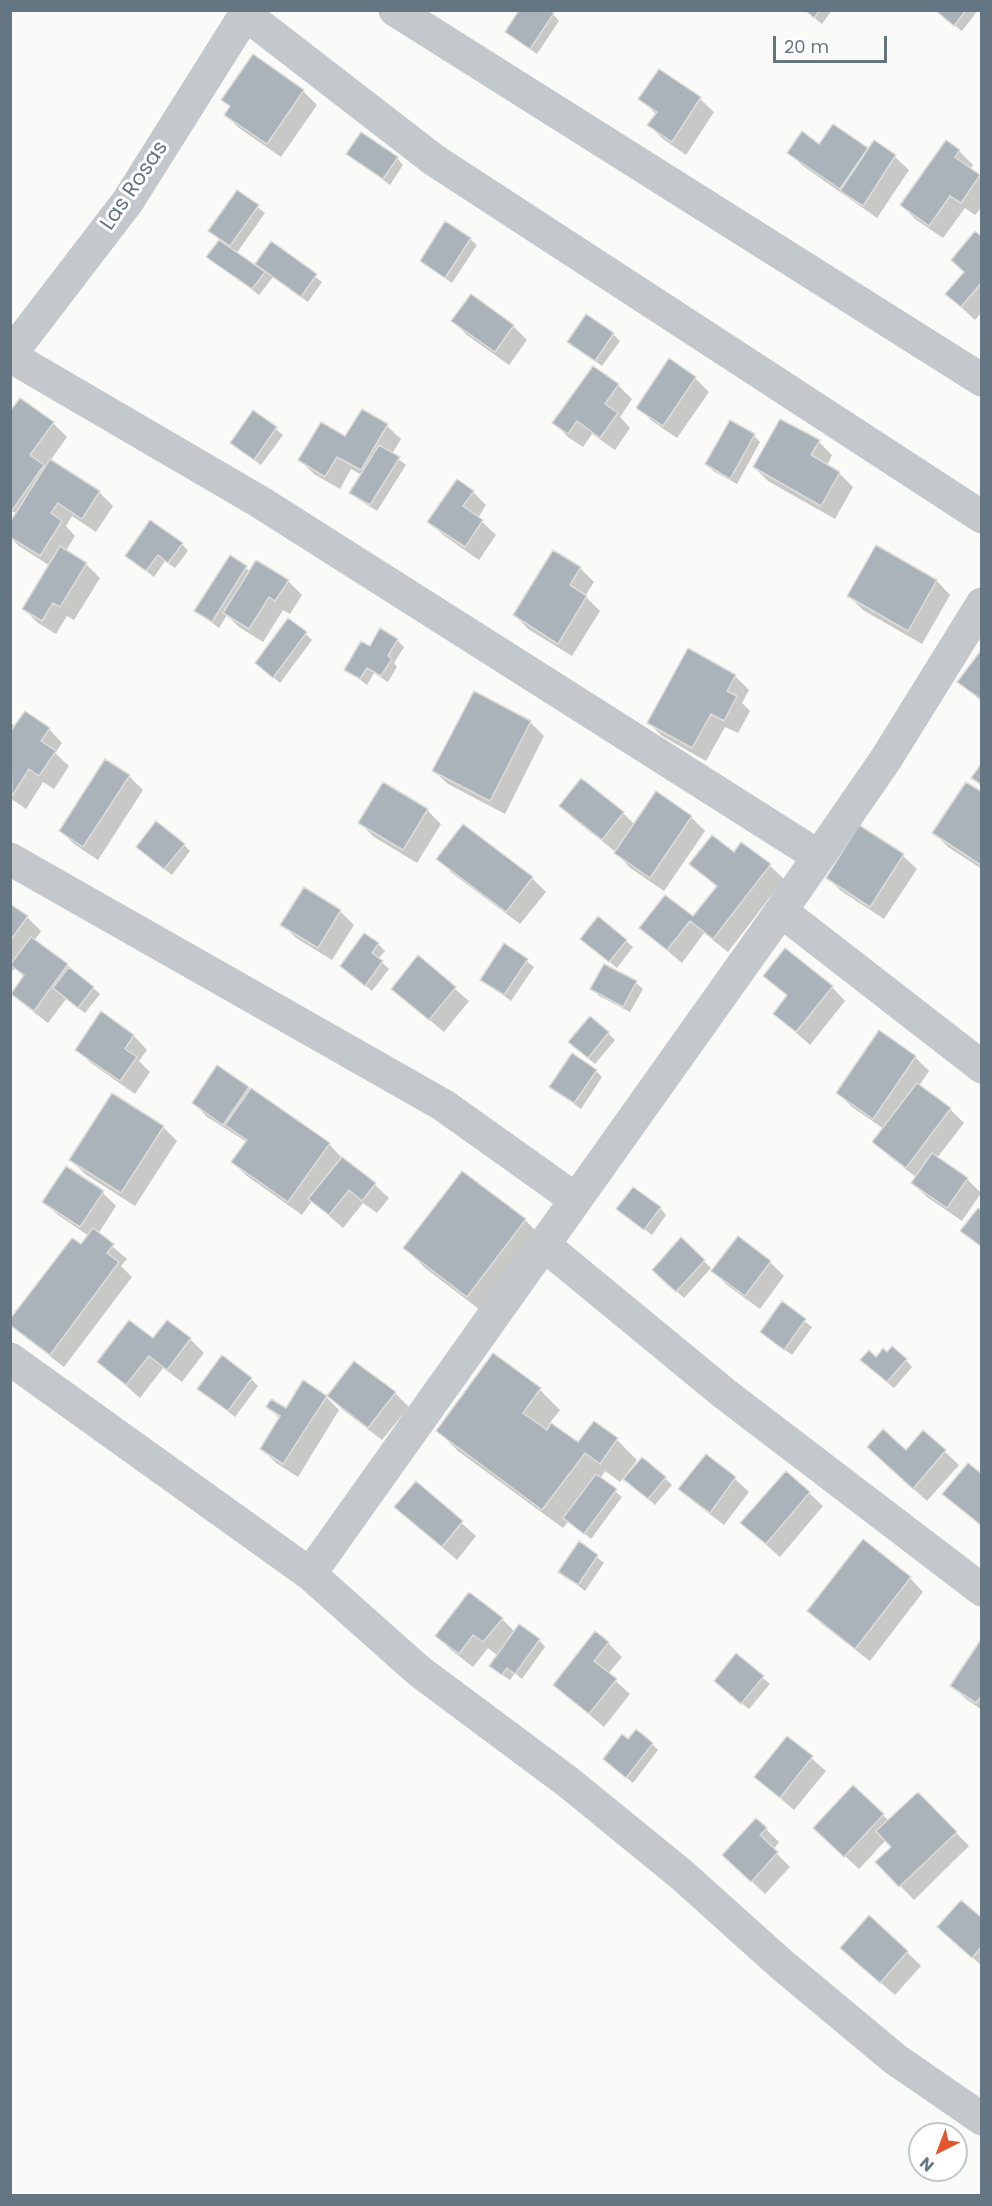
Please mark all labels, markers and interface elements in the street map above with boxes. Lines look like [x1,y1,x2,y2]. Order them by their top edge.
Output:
scale bar [776,24,890,62]
text: 20 m [784,34,829,59]
street label: Las Rosas [96,137,174,235]
north arrow [908,2122,968,2182]
text: N [915,2152,939,2177]

